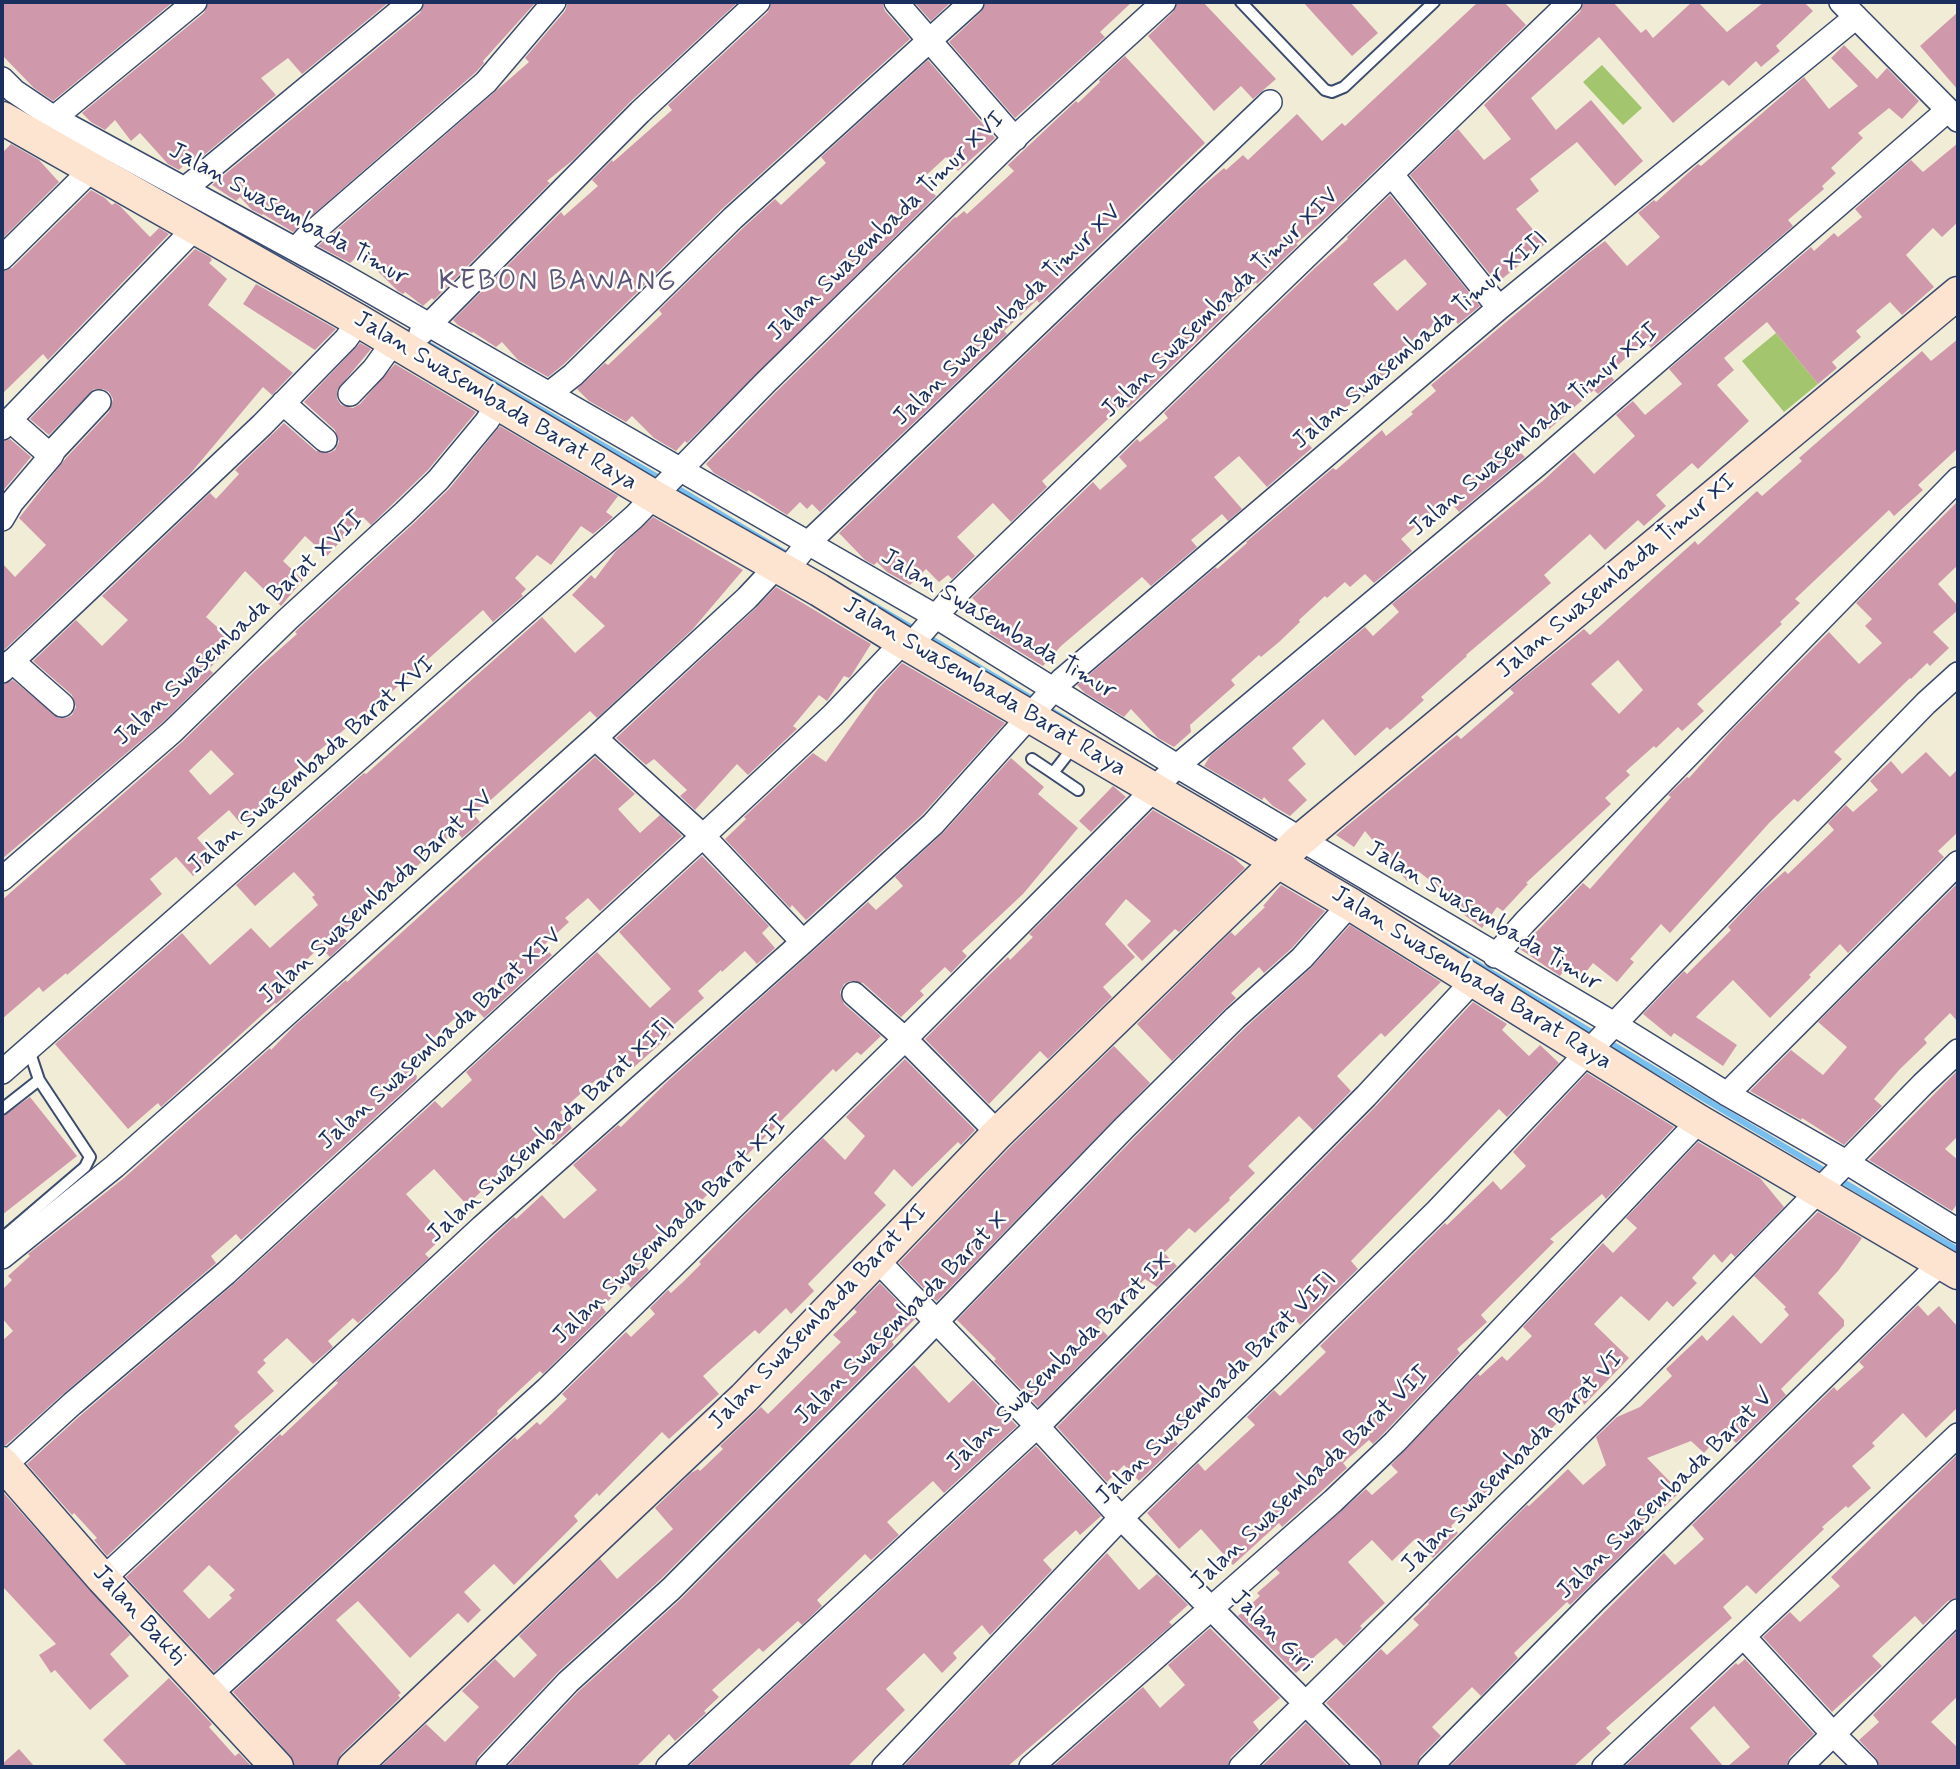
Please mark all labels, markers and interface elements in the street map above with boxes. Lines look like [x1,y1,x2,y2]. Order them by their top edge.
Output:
street label: Jalan Swasembada Timur XVI [762,106,1012,348]
street label: Jalan Swasembada Timur [163,137,413,293]
street label: Jalan Swasembada Timur XIV [1096,183,1346,425]
street label: Jalan Swasembada Timur XV [888,199,1128,433]
street label: Jalan Swasembada Timur XIII [1287,226,1555,456]
district label: KEBON BAWANG [443,266,673,300]
street label: Jalan Swasembada Barat Raya [348,306,642,498]
street label: Jalan Swasembada Timur XII [1404,318,1666,544]
street label: Jalan Swasembada Timur XI [1491,468,1743,686]
street label: Jalan Swasembada Barat XVII [109,505,371,753]
street label: Jalan Swasembada Timur [875,543,1121,707]
street label: Jalan Swasembada Barat Raya [837,592,1131,784]
street label: Jalan Swasembada Barat XVI [183,651,441,881]
street label: Jalan Swasembada Barat XV [254,785,500,1011]
street label: Jalan Swasembada Timur [1360,835,1606,999]
street label: Jalan Swasembada Barat Raya [1325,881,1617,1077]
street label: Jalan Swasembada Barat XIV [313,923,569,1157]
street label: Jalan Swasembada Barat XIII [422,1012,682,1250]
street label: Jalan Swasembada Barat XII [547,1111,795,1351]
street label: Jalan Swasembada Barat XI [704,1199,934,1437]
street label: Jalan Swasembada Barat X [789,1206,1015,1432]
street label: Jalan Swasembada Barat IX [941,1248,1179,1478]
street label: Jalan Swasembada Barat VIII [1091,1266,1343,1512]
street label: Jalan Swasembada Barat VI [1396,1346,1630,1580]
street label: Jalan Swasembada Barat VII [1185,1361,1437,1597]
street label: Jalan Swasembada Barat V [1552,1384,1780,1606]
street label: Jalan Bakti [85,1560,191,1672]
street label: Jalan Giri [1223,1584,1319,1680]

